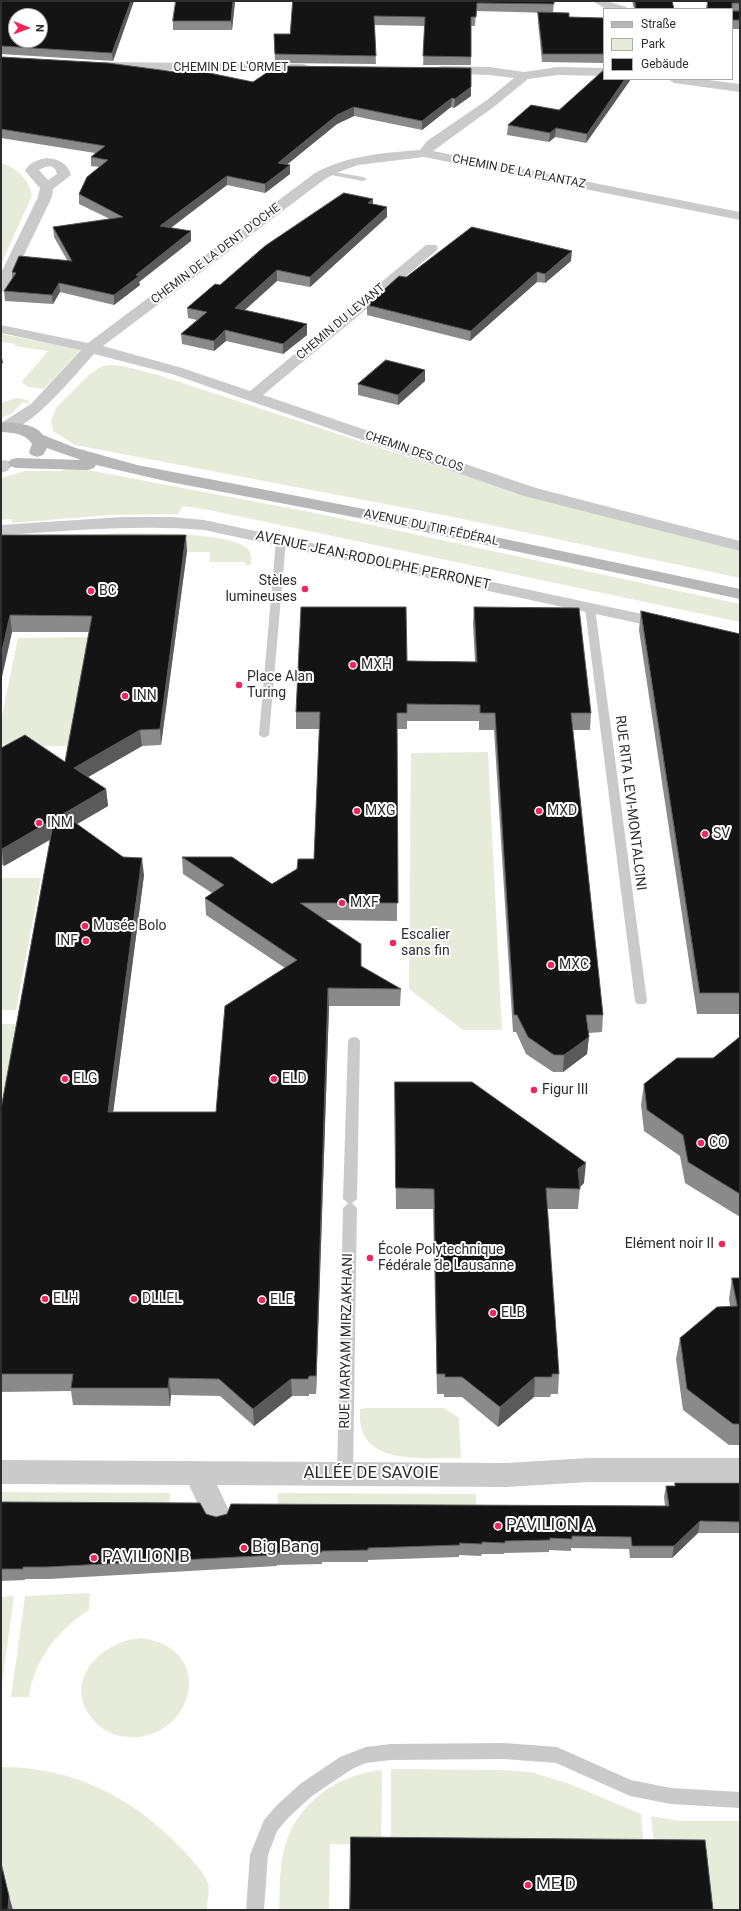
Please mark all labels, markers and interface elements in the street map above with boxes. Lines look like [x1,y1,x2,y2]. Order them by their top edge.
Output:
north arrow [8,8,48,48]
legend [603,8,733,80]
text: Straße [641,17,676,31]
text: N [33,24,46,32]
text: Park [641,37,665,51]
text: Gebäude [641,57,689,71]
street label: CHEMIN DE L'ORMET [174,61,288,75]
street label: CHEMIN DE LA PLANTAZ [451,152,587,192]
street label: CHEMIN DE LA DENT D'OCHE [149,201,283,307]
street label: CHEMIN DU LEVANT [294,281,388,363]
street label: CHEMIN DES CLOS [363,429,465,475]
street label: AVENUE DU TIR FÉDÉRAL [362,507,500,549]
street label: AVENUE JEAN-RODOLPHE PERRONET [254,528,492,594]
place label: Stèles lumineuses [225,573,297,606]
place label: BC [99,583,117,599]
marker: Stèles lumineuses [300,584,310,594]
marker: BC [86,586,96,596]
place label: MXH [361,657,392,673]
marker: MXH [348,660,358,670]
place label: Place Alan Turing [247,669,313,702]
marker: Place Alan Turing [234,680,244,690]
place label: INN [133,688,157,704]
marker: INN [120,691,130,701]
street label: RUE RITA LEVI-MONTALCINI [611,714,649,892]
place label: MXG [365,803,395,819]
place label: MXD [547,803,577,819]
marker: MXG [352,806,362,816]
marker: MXD [534,806,544,816]
place label: INM [47,815,73,831]
marker: INM [34,818,44,828]
place label: SV [713,826,730,842]
marker: SV [700,829,710,839]
place label: MXF [350,895,379,911]
marker: MXF [337,898,347,908]
place label: Musée Bolo [93,918,167,934]
marker: Musée Bolo [80,921,90,931]
place label: Escalier sans fin [401,927,450,960]
place label: INF [56,933,78,949]
marker: INF [81,936,91,946]
marker: Escalier sans fin [388,938,398,948]
place label: MXC [559,957,589,973]
marker: MXC [546,960,556,970]
place label: ELG [73,1071,98,1087]
place label: ELD [282,1071,307,1087]
marker: ELG [60,1074,70,1084]
marker: ELD [269,1074,279,1084]
place label: Figur III [542,1082,588,1098]
marker: Figur III [529,1085,539,1095]
place label: CO [709,1135,728,1151]
marker: CO [696,1138,706,1148]
place label: Elément noir II [625,1236,714,1252]
marker: Elément noir II [717,1239,727,1249]
place label: École Polytechnique Fédérale de Lausanne [378,1242,514,1274]
street label: RUE MARYAM MIRZAKHANI [337,1253,357,1429]
marker: École Polytechnique Fédérale de Lausanne [365,1253,375,1263]
place label: ELH [53,1291,78,1307]
place label: DLLEL [142,1291,182,1307]
place label: ELE [270,1292,293,1308]
marker: ELH [40,1294,50,1304]
marker: DLLEL [129,1294,139,1304]
marker: ELE [257,1295,267,1305]
place label: ELB [501,1305,525,1321]
marker: ELB [488,1308,498,1318]
street label: ALLÉE DE SAVOIE [303,1464,439,1484]
place label: PAVILION A [506,1516,594,1536]
marker: PAVILION A [493,1521,503,1531]
place label: Big Bang [252,1538,319,1558]
marker: Big Bang [239,1543,249,1553]
place label: PAVILION B [102,1548,190,1568]
marker: PAVILION B [89,1553,99,1563]
place label: ME D [536,1875,576,1895]
marker: ME D [523,1880,533,1890]

